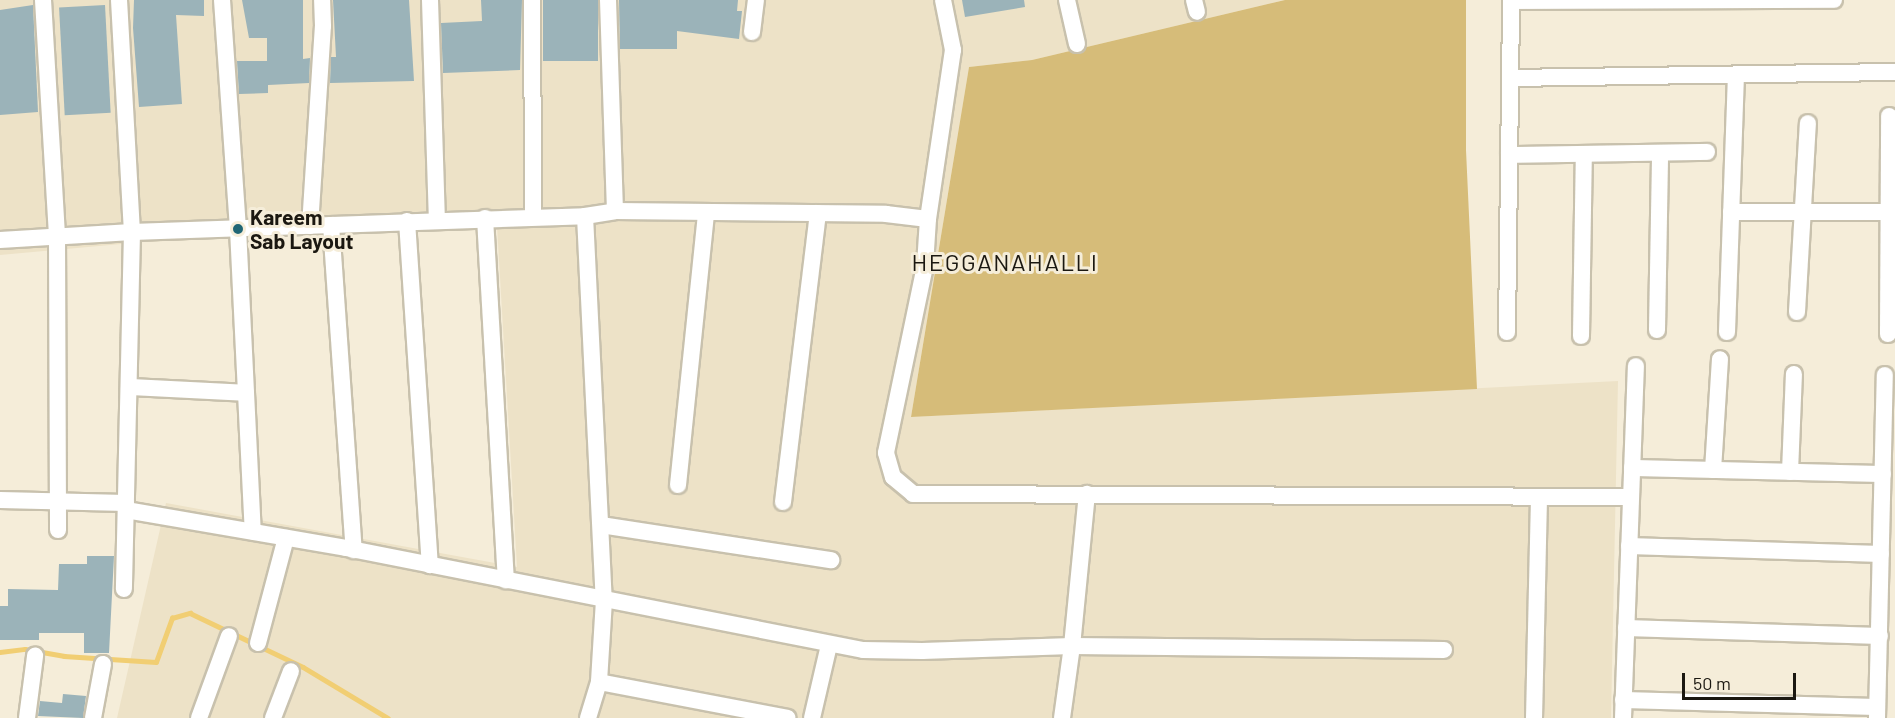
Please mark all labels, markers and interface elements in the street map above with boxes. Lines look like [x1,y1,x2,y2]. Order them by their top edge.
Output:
place label: Kareem Sab Layout [250,204,353,254]
marker: Kareem Sab Layout [231,222,245,236]
district label: HEGGANAHALLI [912,248,1098,276]
scale bar [1685,661,1799,699]
text: 50 m [1693,672,1731,694]

